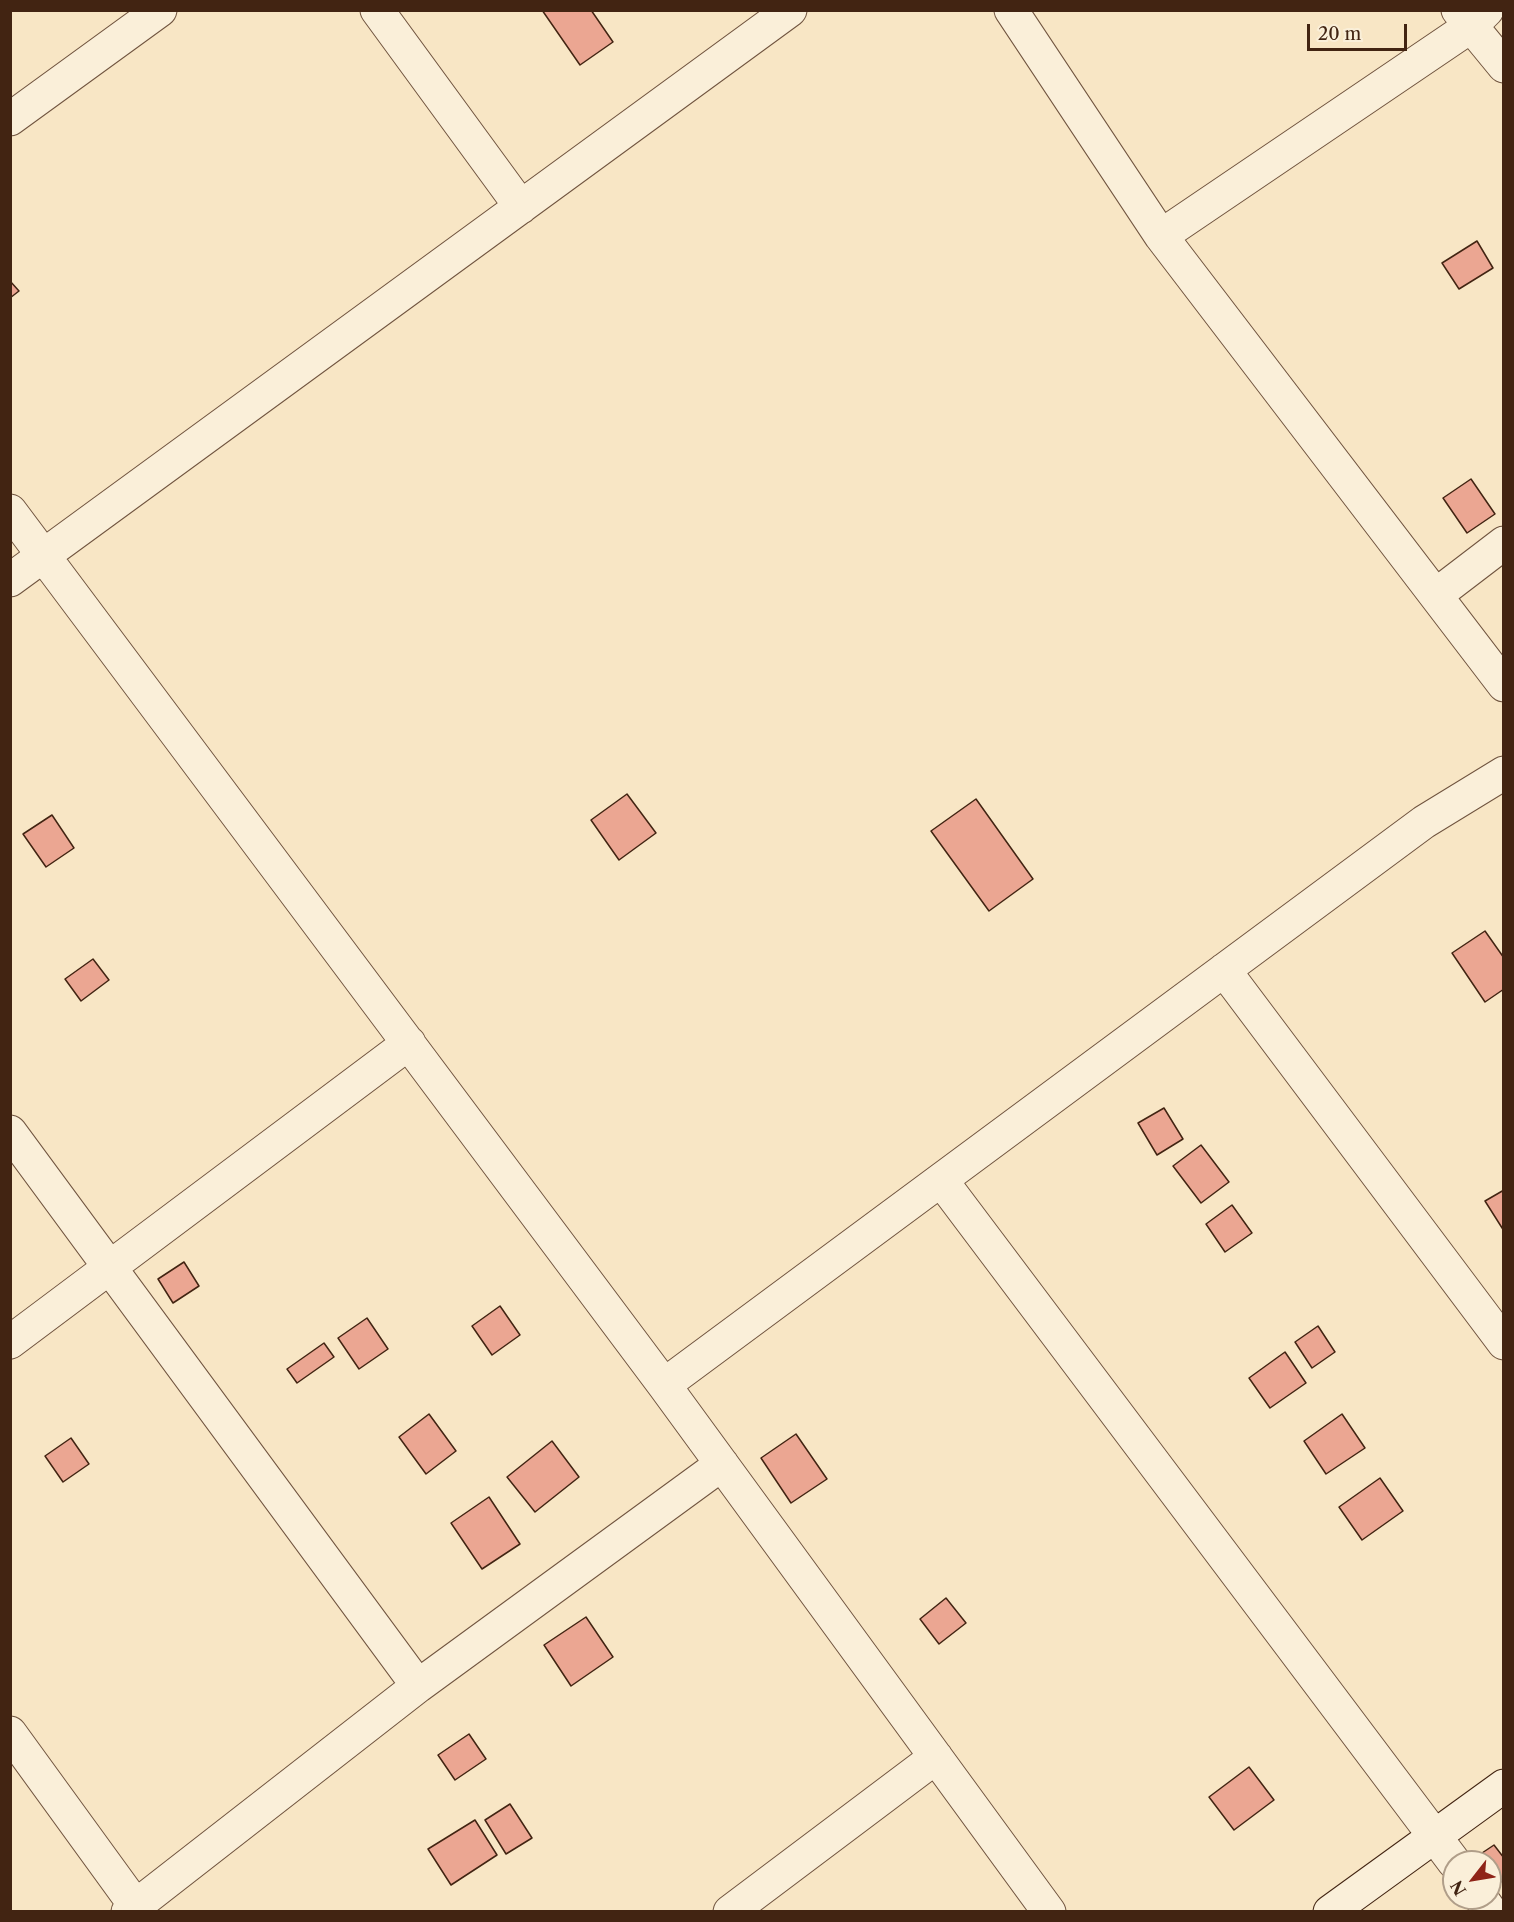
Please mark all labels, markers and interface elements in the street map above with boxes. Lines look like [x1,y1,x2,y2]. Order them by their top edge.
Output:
scale bar [1310,12,1410,50]
text: 20 m [1318,23,1361,45]
north arrow [1442,1850,1502,1910]
text: N [1446,1877,1470,1899]

